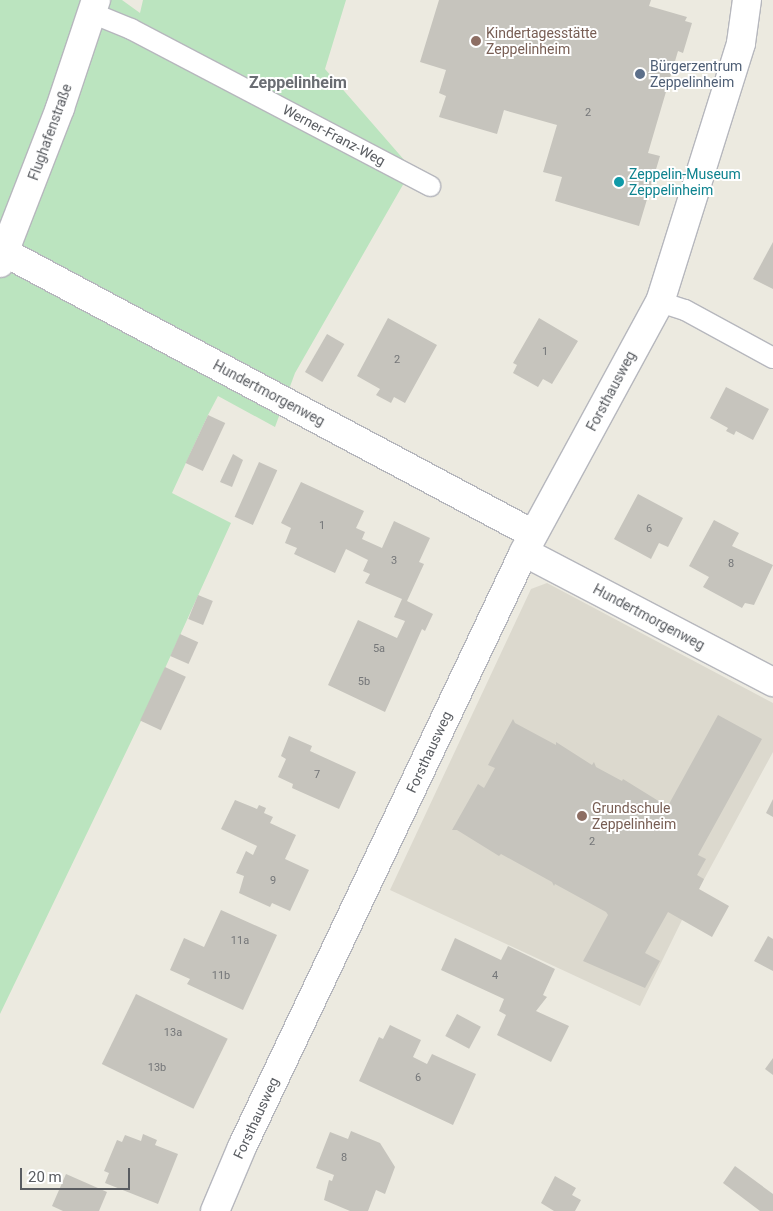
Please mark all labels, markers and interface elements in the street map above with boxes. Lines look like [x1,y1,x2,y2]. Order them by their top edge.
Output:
place label: Kindertagesstätte Zeppelinheim [486,25,597,58]
marker: Kindertagesstätte Zeppelinheim [470,35,482,47]
place label: Bürgerzentrum Zeppelinheim [650,58,742,90]
marker: Bürgerzentrum Zeppelinheim [634,68,646,80]
district label: Zeppelinheim [249,73,347,93]
street label: Flughafenstraße [25,81,75,183]
street label: Werner-Franz-Weg [280,101,388,169]
house number: 2 [585,106,591,120]
place label: Zeppelin-Museum Zeppelinheim [629,166,741,198]
marker: Zeppelin-Museum Zeppelinheim [613,176,625,188]
house number: 1 [542,345,548,359]
street label: Forsthausweg [583,348,639,434]
house number: 2 [394,353,400,367]
street label: Hundertmorgenweg [210,356,328,430]
house number: 1 [319,519,325,533]
house number: 6 [646,522,652,536]
house number: 3 [391,554,397,568]
house number: 8 [728,557,734,571]
street label: Hundertmorgenweg [590,580,708,654]
house number: 5a [373,642,385,656]
house number: 5b [358,675,370,689]
street label: Forsthausweg [403,708,455,796]
house number: 7 [314,768,320,782]
place label: Grundschule Zeppelinheim [592,800,676,832]
marker: Grundschule Zeppelinheim [576,810,588,822]
house number: 2 [589,835,595,849]
house number: 9 [270,874,276,888]
house number: 11a [231,934,249,948]
house number: 11b [212,969,230,983]
house number: 4 [492,969,498,983]
house number: 13a [164,1026,182,1040]
house number: 13b [148,1061,166,1075]
house number: 6 [415,1071,421,1085]
street label: Forsthausweg [230,1074,282,1162]
house number: 8 [341,1151,347,1165]
scale bar [22,1158,132,1190]
text: 20 m [28,1168,62,1186]

